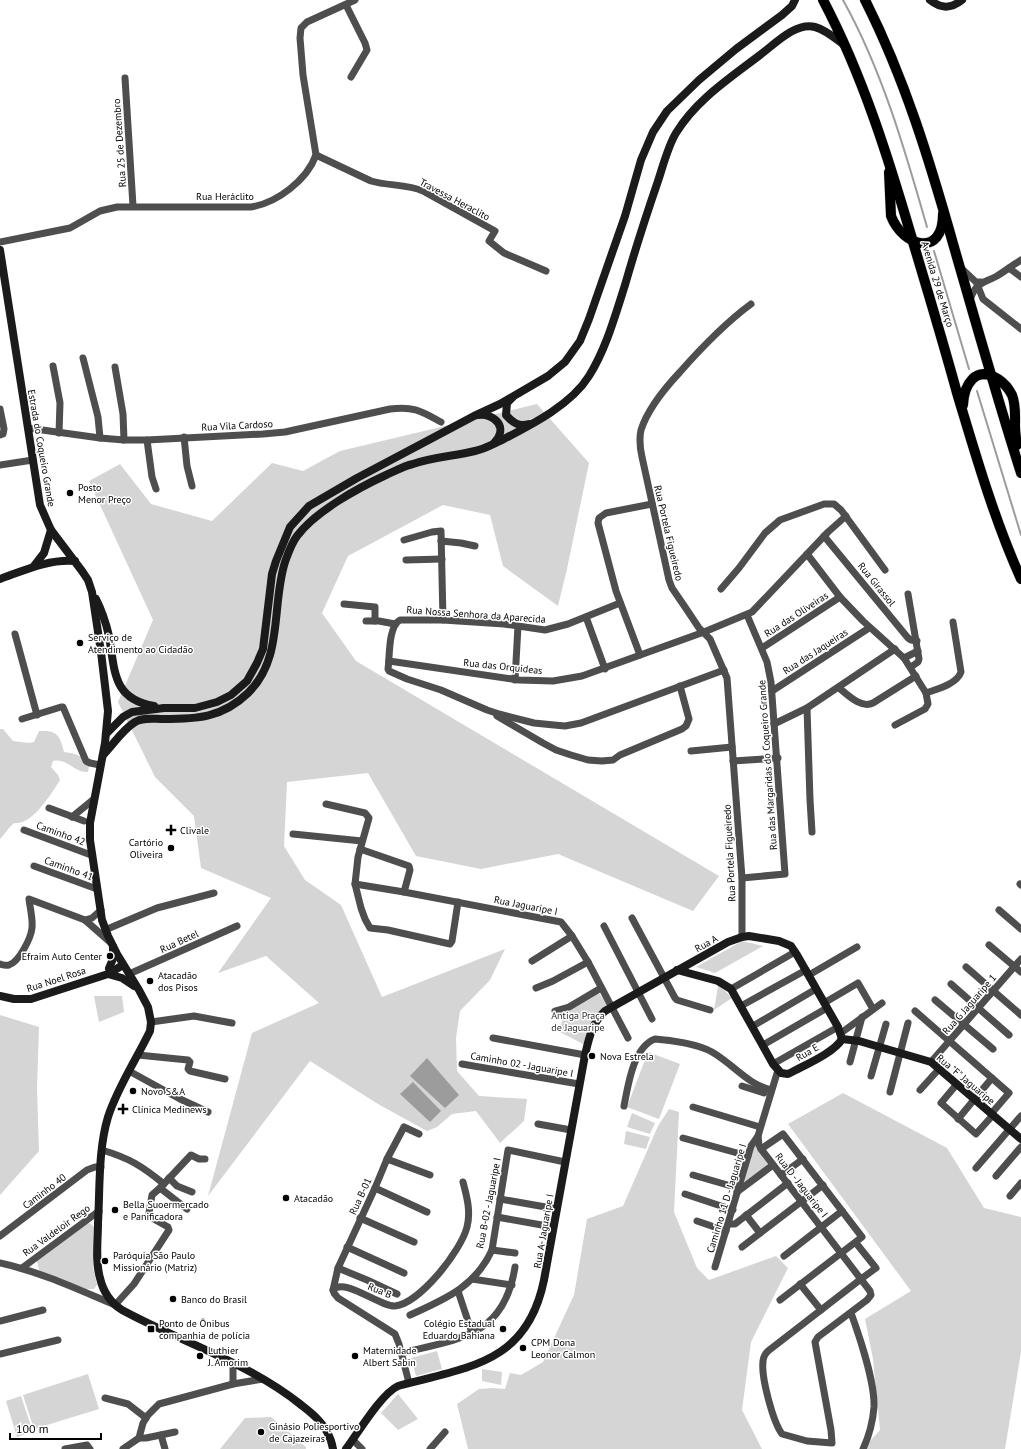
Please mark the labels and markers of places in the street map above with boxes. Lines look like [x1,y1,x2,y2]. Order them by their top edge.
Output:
place label: Posto Menor Preço [78,481,131,506]
marker: Posto Menor Preço [65,488,75,498]
place label: Serviço de Atendimento ao Cidadão [88,631,193,656]
marker: Serviço de Atendimento ao Cidadão [75,638,85,648]
marker: Clivale [165,824,177,836]
place label: Clivale [180,824,209,837]
place label: Cartório Oliveira [129,836,163,861]
marker: Cartório Oliveira [166,843,176,853]
place label: Efraim Auto Center [22,950,103,963]
marker: Efraim Auto Center [105,951,115,961]
place label: Atacadão dos Pisos [158,969,198,994]
marker: Atacadão dos Pisos [145,976,155,986]
place label: Nova Estrela [600,1050,654,1063]
marker: Nova Estrela [587,1051,597,1061]
place label: Novo S&A [141,1085,185,1098]
marker: Novo S&A [128,1086,138,1096]
marker: Clínica Medinews [117,1103,129,1115]
place label: Clínica Medinews [132,1103,207,1116]
place label: Atacadão [294,1192,333,1205]
marker: Atacadão [281,1193,291,1203]
place label: Bella Suoermercado e Panificadora [123,1198,209,1223]
marker: Bella Suoermercado e Panificadora [110,1205,120,1215]
place label: Paróquia São Paulo Missionário (Matriz) [113,1249,197,1274]
marker: Paróquia São Paulo Missionário (Matriz) [100,1256,110,1266]
place label: Banco do Brasil [181,1293,247,1306]
marker: Banco do Brasil [168,1294,178,1304]
place label: Ponto de Ônibus companhia de polícia [159,1317,250,1342]
place label: Colégio Estadual Eduardo Bahiana [423,1317,495,1342]
marker: Ponto de Ônibus companhia de polícia [146,1324,156,1334]
marker: Colégio Estadual Eduardo Bahiana [498,1324,508,1334]
place label: CPM Dona Leonor Calmon [531,1336,595,1361]
marker: CPM Dona Leonor Calmon [518,1343,528,1353]
place label: Luthier J. Amorim [207,1344,248,1369]
place label: Maternidade Albert Sabin [363,1344,417,1369]
marker: Luthier J. Amorim [195,1351,205,1361]
marker: Maternidade Albert Sabin [350,1351,360,1361]
place label: Ginásio Poliesportivo de Cajazeiras [269,1420,359,1445]
marker: Ginásio Poliesportivo de Cajazeiras [256,1427,266,1437]

